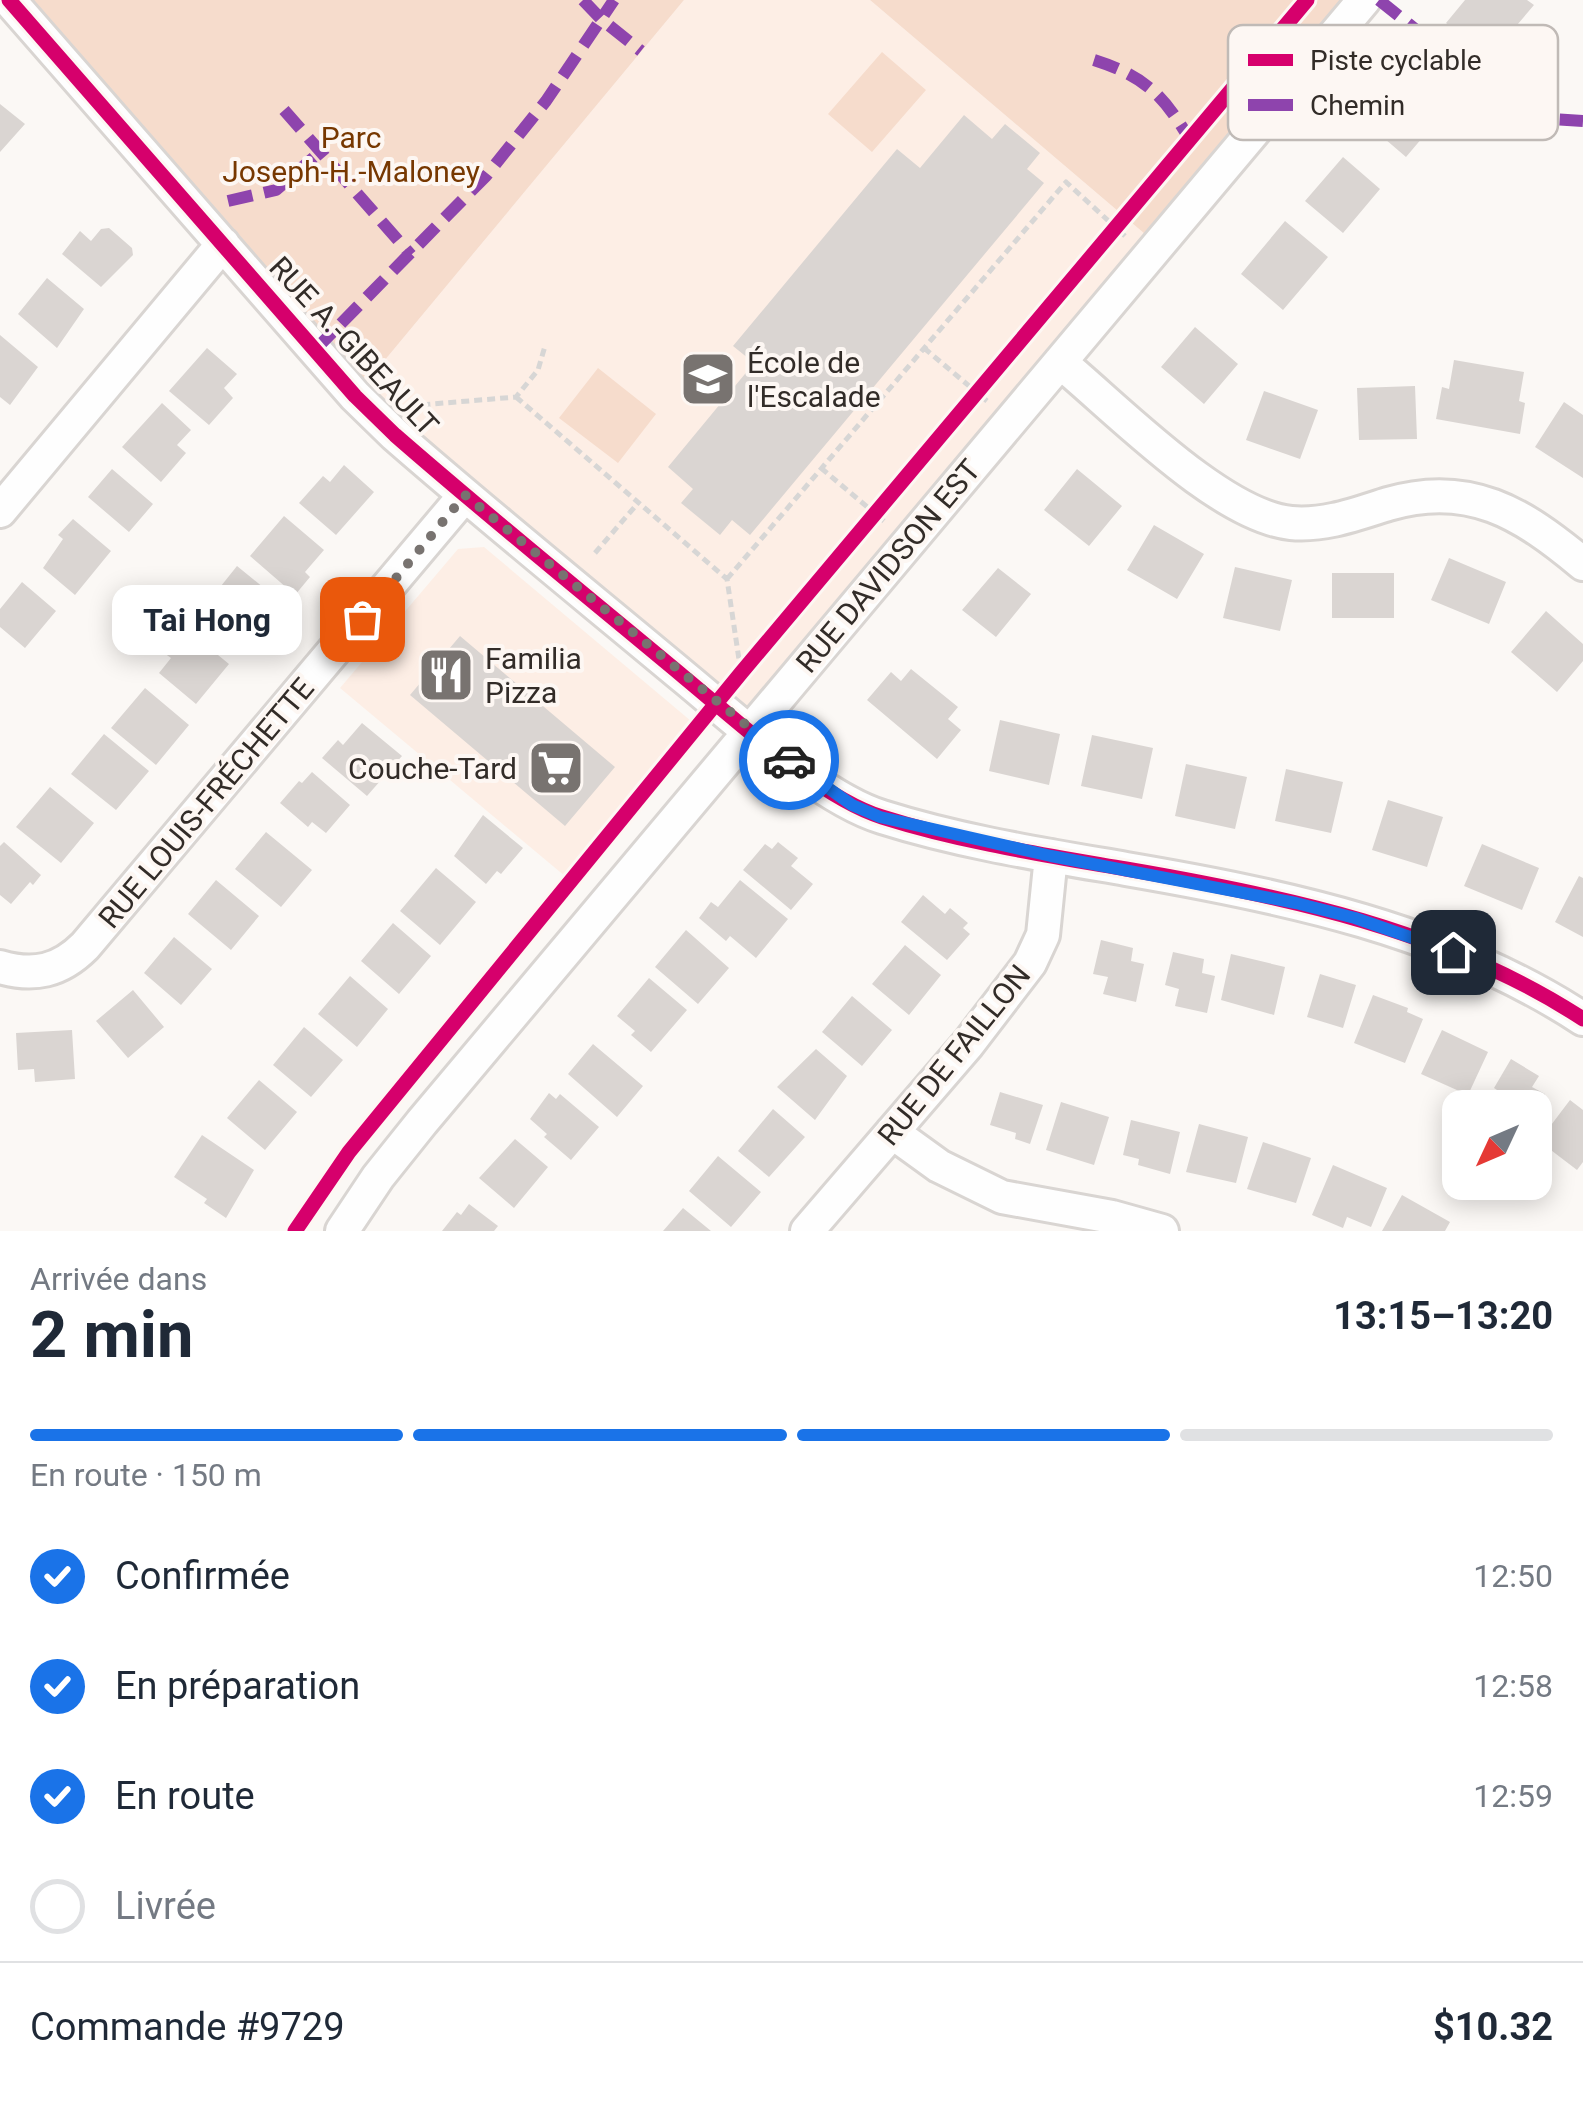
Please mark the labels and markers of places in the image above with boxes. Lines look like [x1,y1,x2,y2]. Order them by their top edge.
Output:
place label: École de l'Escalade [747,345,881,414]
school or university icon: École de l'Escalade [678,349,738,409]
pin [320,577,405,662]
callout: Tai Hong [112,584,302,654]
place label: Familia Pizza [485,641,582,710]
restaurant icon: Familia Pizza [416,645,476,705]
supermarket icon: Couche-Tard [526,738,586,798]
place label: Couche-Tard [348,751,517,786]
pin [1411,910,1496,995]

